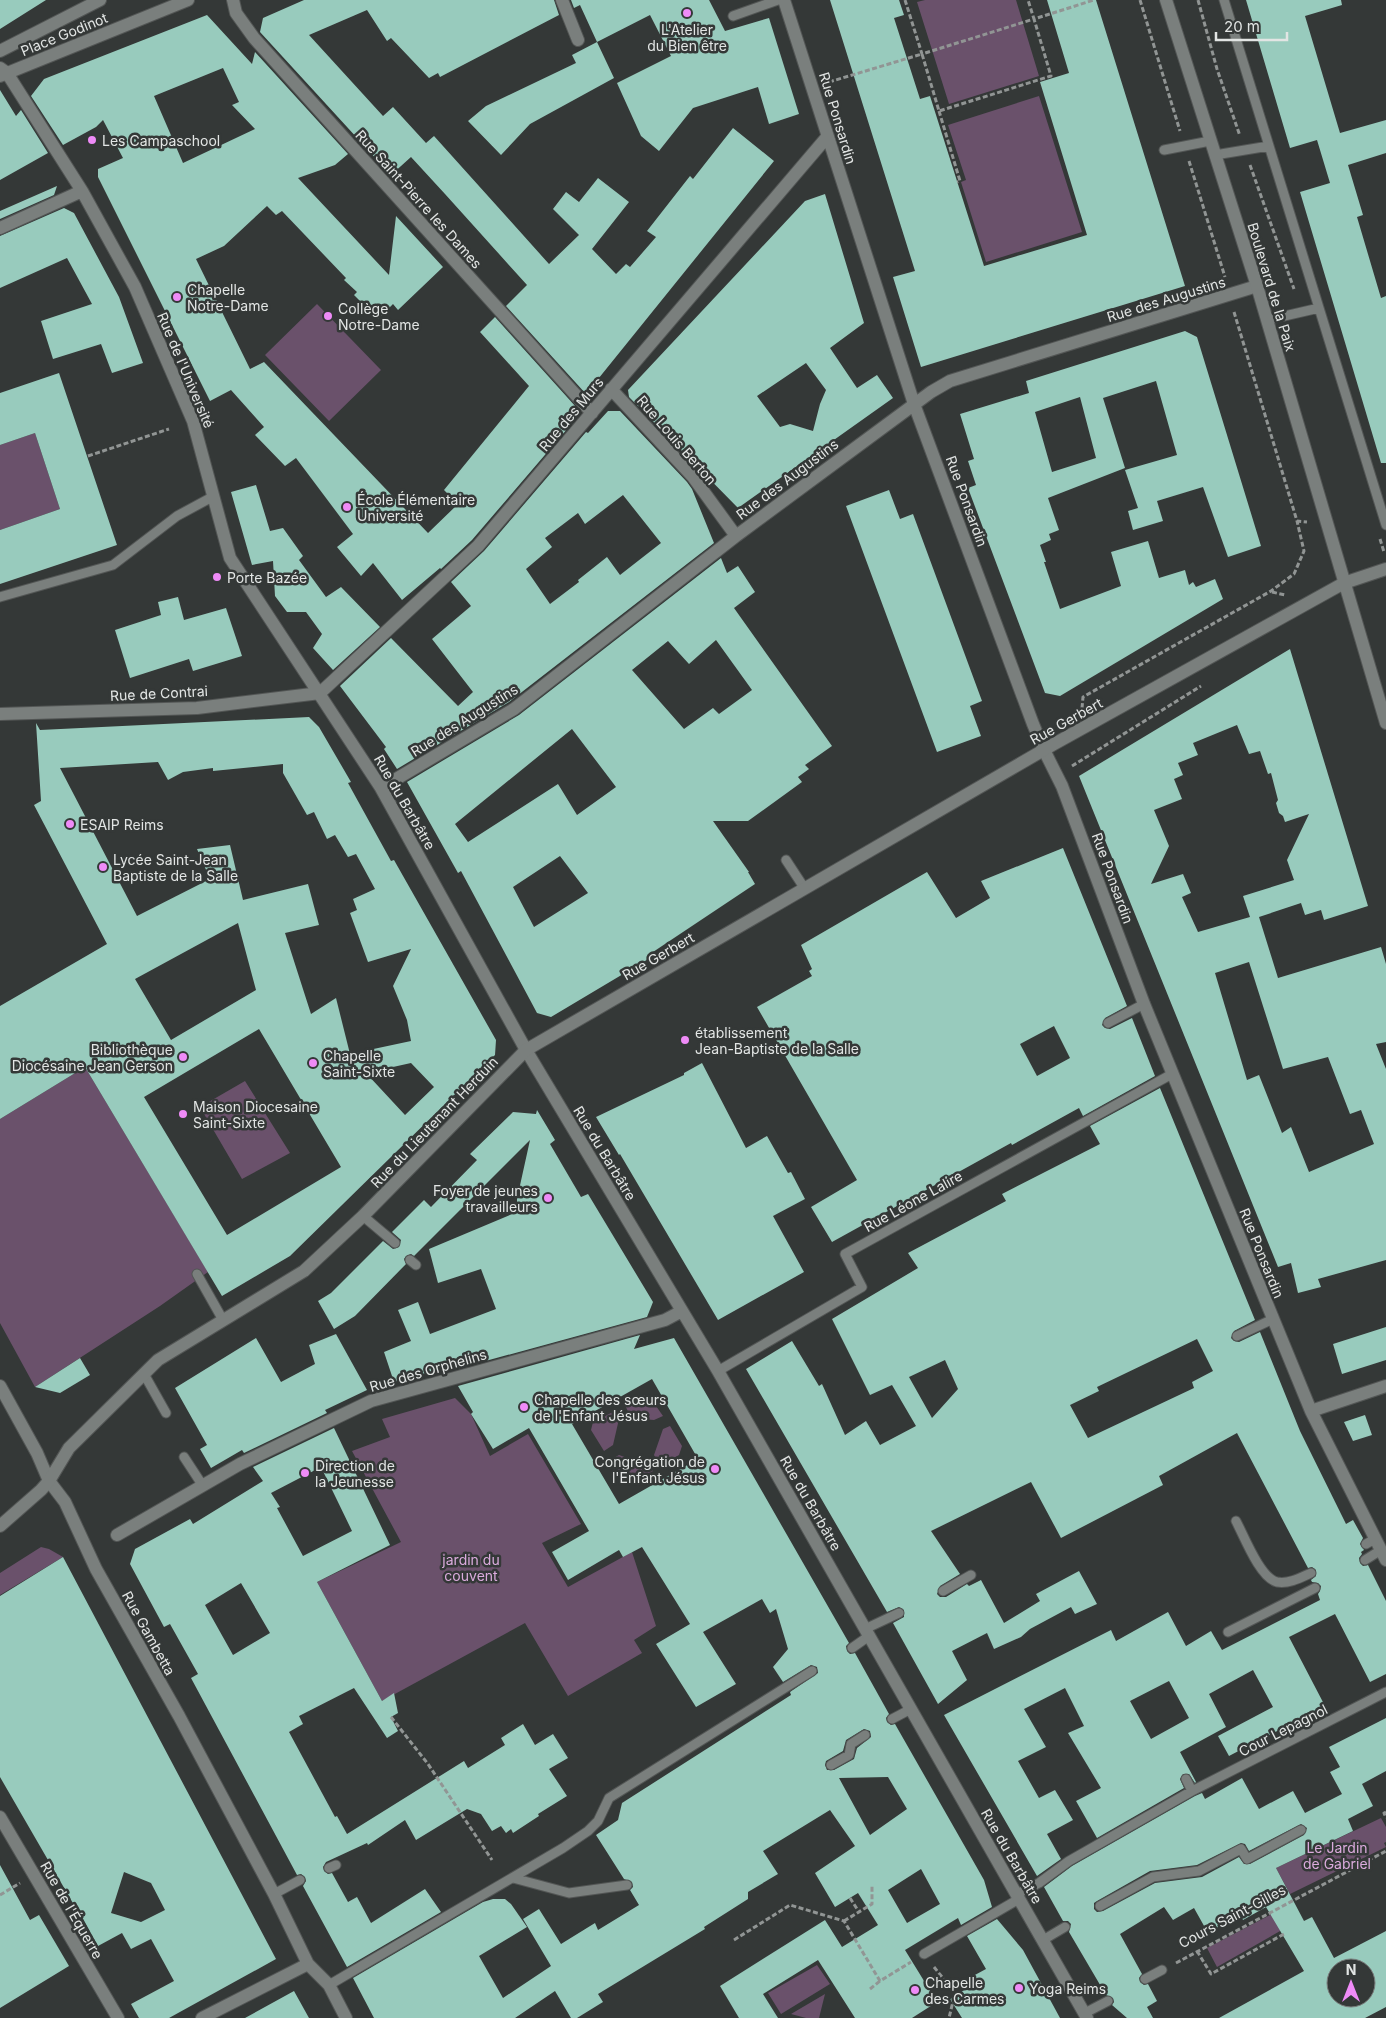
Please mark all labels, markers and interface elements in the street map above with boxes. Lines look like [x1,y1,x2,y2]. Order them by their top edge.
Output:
marker: L'Atelier du Bien être [681,7,693,19]
street label: Place Godinot [18,9,110,59]
scale bar [1216,10,1287,42]
text: 20 m [1224,17,1260,36]
place label: L'Atelier du Bien être [647,21,727,54]
street label: Rue Ponsardin [816,70,860,166]
street label: Rue Saint-Pierre les Dames [352,126,486,272]
place label: Les Campaschool [102,132,220,149]
marker: Les Campaschool [86,134,98,146]
street label: Boulevard de la Paix [1244,220,1300,354]
street label: Rue des Augustins [1105,273,1227,325]
place label: Chapelle Notre-Dame [187,281,269,314]
marker: Chapelle Notre-Dame [171,291,183,303]
place label: Collège Notre-Dame [338,300,420,333]
street label: Rue de l'Université [154,310,218,430]
marker: Collège Notre-Dame [322,310,334,322]
street label: Rue des Murs [535,374,607,454]
street label: Rue Louis Berton [634,392,720,488]
street label: Rue des Augustins [733,435,841,523]
street label: Rue Ponsardin [943,453,991,549]
place label: École Élémentaire Université [357,491,475,524]
marker: École Élémentaire Université [341,501,353,513]
place label: Porte Bazée [227,569,307,586]
marker: Porte Bazée [211,571,223,583]
street label: Rue des Augustins [407,680,521,760]
street label: Rue de Contrai [110,682,208,704]
street label: Rue Gerbert [1027,694,1106,748]
street label: Rue du Barbâtre [371,751,439,853]
place label: ESAIP Reims [80,816,164,833]
marker: ESAIP Reims [64,818,76,830]
street label: Rue Ponsardin [1089,830,1137,926]
place label: Lycée Saint-Jean Baptiste de la Salle [113,851,238,884]
marker: Lycée Saint-Jean Baptiste de la Salle [97,861,109,873]
street label: Rue Gerbert [619,928,697,983]
place label: établissement Jean-Baptiste de la Salle [695,1024,859,1057]
marker: établissement Jean-Baptiste de la Salle [679,1034,691,1046]
place label: Bibliothèque Diocésaine Jean Gerson [12,1041,173,1074]
place label: Chapelle Saint-Sixte [323,1047,395,1080]
marker: Bibliothèque Diocésaine Jean Gerson [177,1051,189,1063]
street label: Rue du Lieutenant Herduin [367,1053,501,1191]
marker: Chapelle Saint-Sixte [307,1057,319,1069]
place label: Maison Diocesaine Saint-Sixte [193,1098,318,1131]
street label: Rue du Barbâtre [570,1103,640,1203]
marker: Maison Diocesaine Saint-Sixte [177,1108,189,1120]
street label: Rue Léone Lalire [861,1167,965,1235]
place label: Foyer de jeunes travailleurs [433,1182,538,1215]
marker: Foyer de jeunes travailleurs [542,1192,554,1204]
street label: Rue Ponsardin [1236,1206,1288,1300]
street label: Rue des Orphelins [367,1345,489,1395]
place label: Chapelle des sœurs de l'Enfant Jésus [534,1391,666,1424]
marker: Chapelle des sœurs de l'Enfant Jésus [518,1401,530,1413]
street label: Rue du Barbâtre [777,1452,845,1554]
place label: Congrégation de l'Enfant Jésus [595,1453,705,1486]
place label: Direction de la Jeunesse [315,1457,395,1490]
marker: Congrégation de l'Enfant Jésus [709,1463,721,1475]
marker: Direction de la Jeunesse [299,1467,311,1479]
park label: jardin du couvent [441,1551,500,1584]
street label: Rue Gambetta [119,1588,179,1678]
street label: Cour Lepagnol [1236,1700,1330,1760]
street label: Rue du Barbâtre [978,1805,1046,1907]
park label: Le Jardin de Gabriel [1303,1839,1371,1872]
street label: Rue de l'Équerre [37,1858,107,1962]
street label: Cours Saint-Gilles [1176,1881,1288,1951]
north arrow [1326,1958,1376,2008]
text: N [1346,1961,1356,1978]
place label: Chapelle des Carmes [925,1974,1004,2007]
place label: Yoga Reims [1029,1980,1106,1997]
marker: Yoga Reims [1013,1982,1025,1994]
marker: Chapelle des Carmes [909,1984,921,1996]

